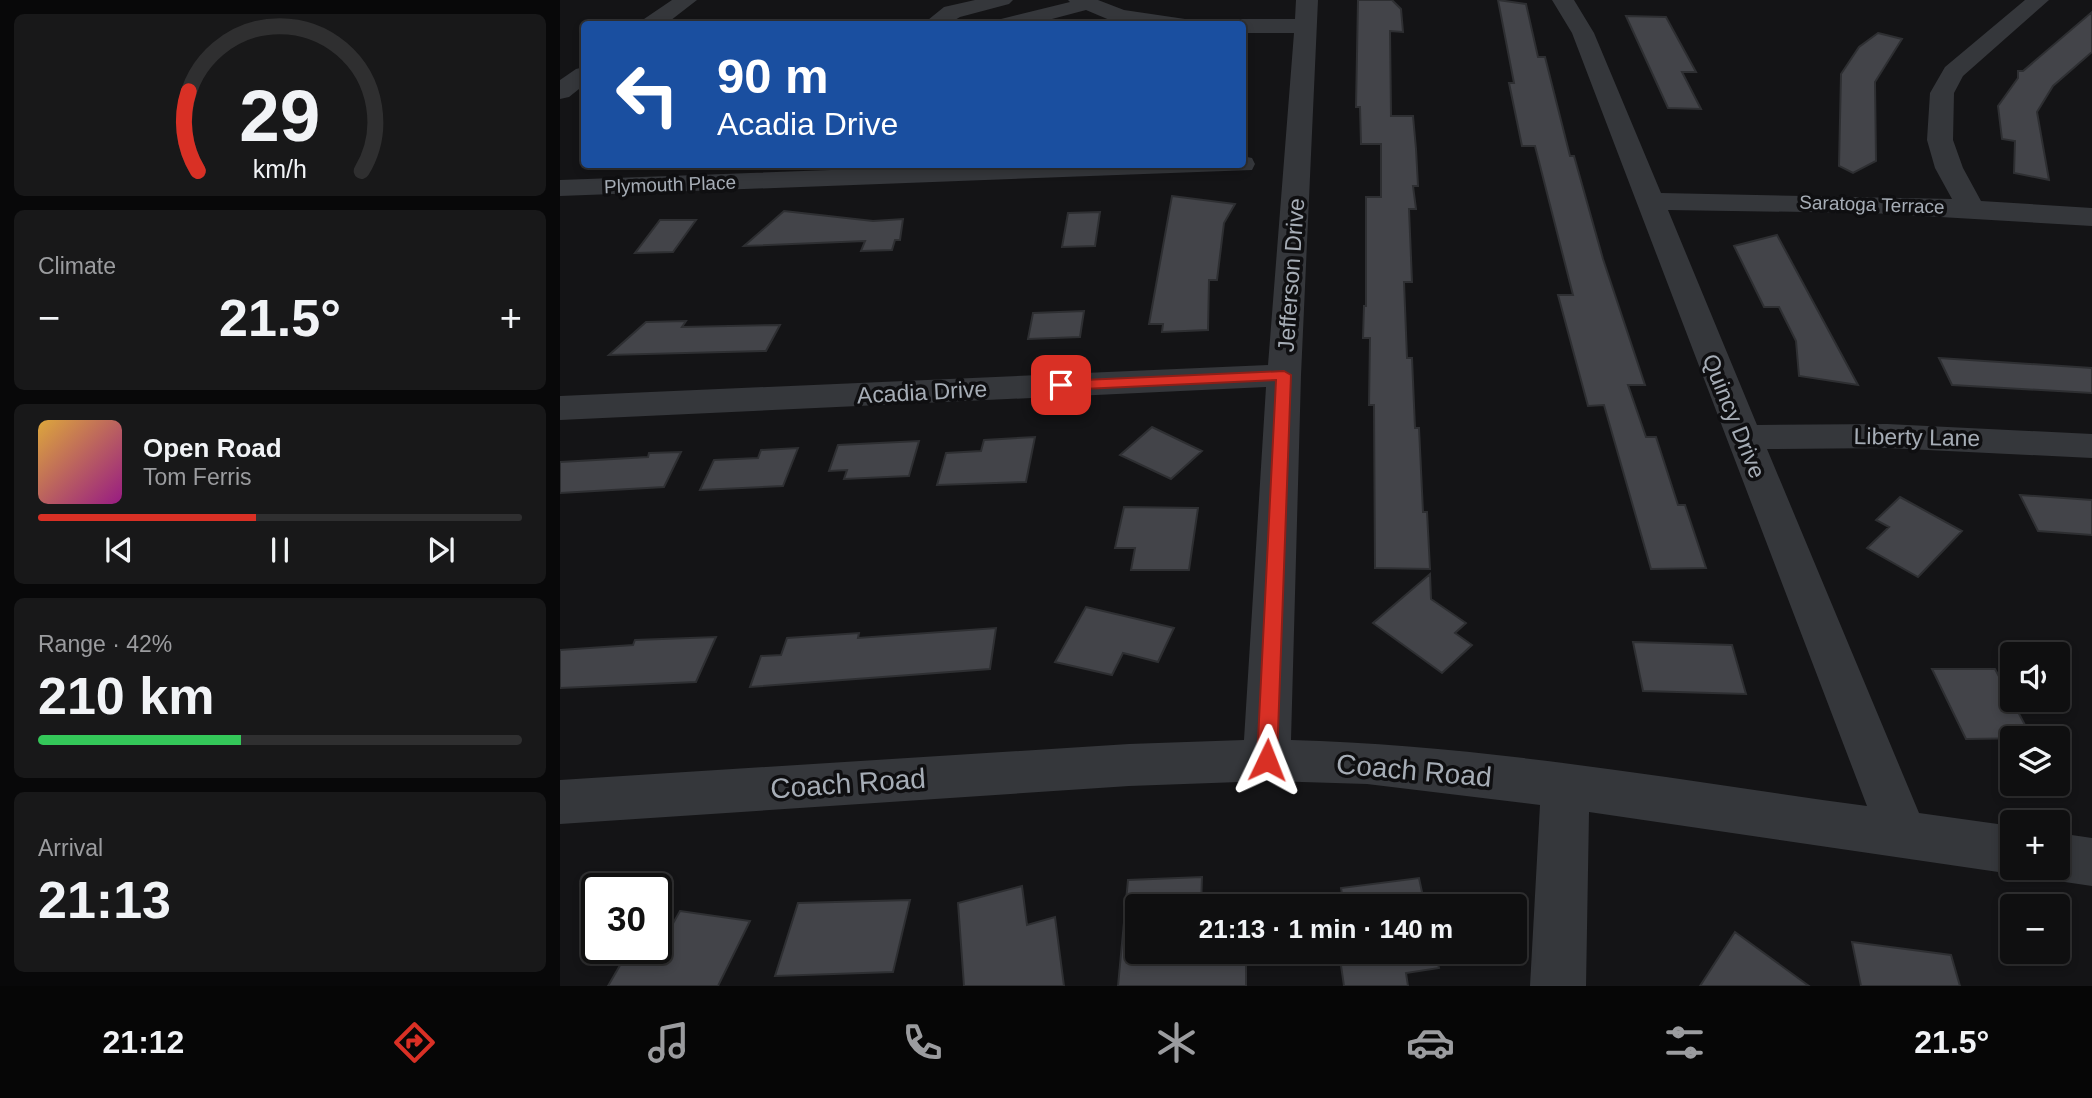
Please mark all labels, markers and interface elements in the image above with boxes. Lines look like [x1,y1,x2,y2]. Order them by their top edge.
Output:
icon: left [602,49,693,140]
text: 90 m [717,49,829,103]
text: 29 [240,75,320,156]
text: Acadia Drive [717,106,898,142]
text: km/h [253,155,307,183]
street label: Plymouth Place [604,172,736,197]
street label: Saratoga Terrace [1799,191,1945,218]
street label: Jefferson Drive [1273,197,1309,353]
text: Climate [38,253,116,279]
text: 21.5° [219,289,341,347]
text: − [38,297,60,339]
text: + [500,297,522,339]
street label: Quincy Drive [1697,350,1771,482]
pin [1031,355,1091,415]
icon: arrive [1042,366,1080,404]
street label: Acadia Drive [856,376,988,408]
street label: Liberty Lane [1853,423,1981,451]
text: Open Road [143,433,282,463]
text: Tom Ferris [143,464,252,490]
icon: previous [100,531,138,569]
icon: pause [261,531,299,569]
icon: next [422,531,460,569]
text: Range · 42% [38,631,172,657]
map controls [2000,642,2070,964]
button: sound [2000,642,2070,712]
text: 210 km [38,667,214,725]
position arrow [1230,723,1304,797]
button: layers [2000,726,2070,796]
street label: Coach Road [1335,748,1493,793]
street label: Coach Road [769,763,927,804]
button: + [2000,810,2070,880]
text: Arrival [38,835,103,861]
text: 21:13 [38,871,171,929]
speed limit sign: 30 [581,873,672,964]
button: − [2000,894,2070,964]
text: 21:13 · 1 min · 140 m [1199,914,1453,944]
icon: directions [390,1018,439,1067]
icon: music [644,1018,693,1067]
icon: phone [898,1018,947,1067]
icon: climate [1152,1018,1201,1067]
icon: car [1406,1018,1455,1067]
icon: filters [1660,1018,1709,1067]
text: 21:12 [103,1024,184,1060]
text: 21.5° [1914,1024,1989,1060]

